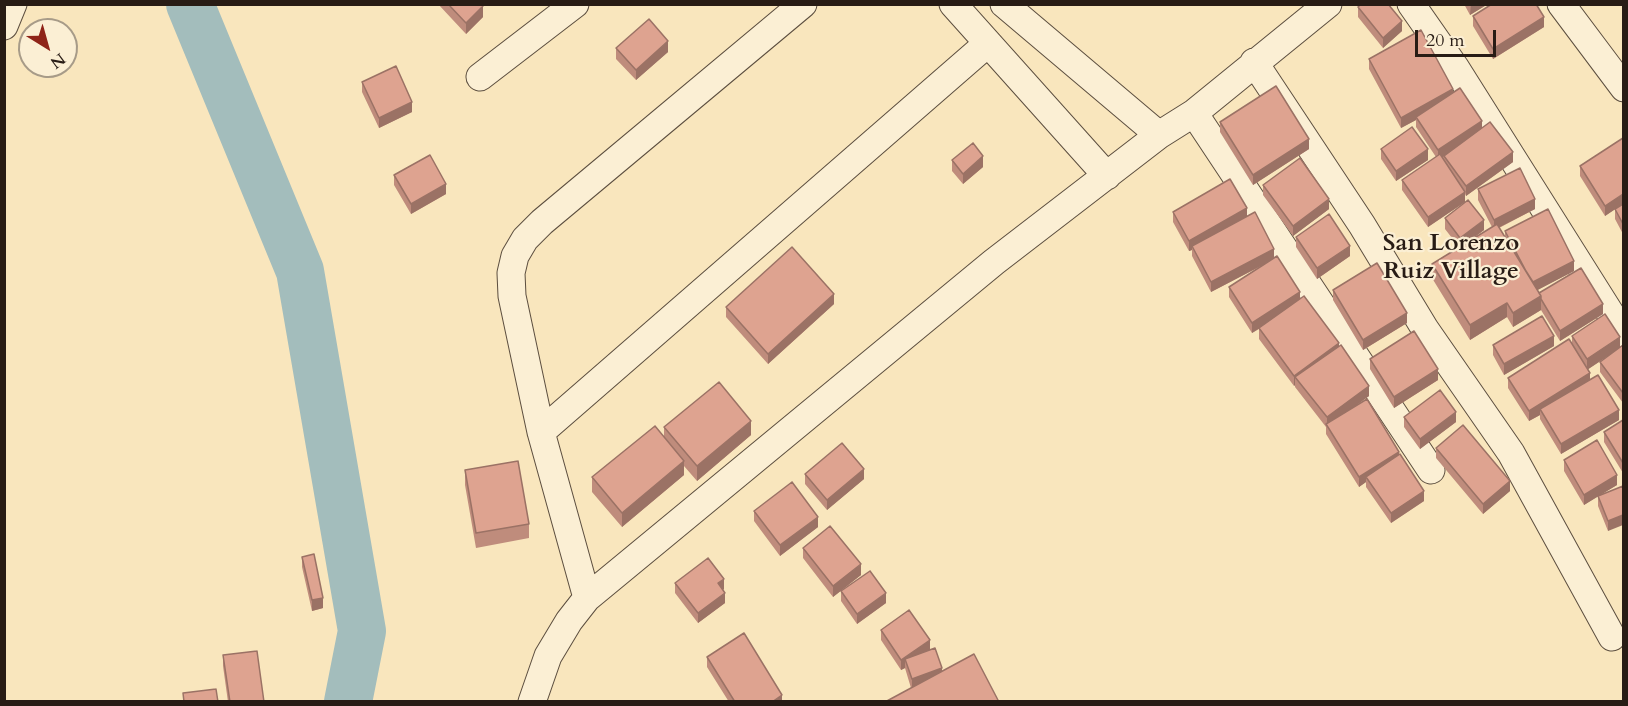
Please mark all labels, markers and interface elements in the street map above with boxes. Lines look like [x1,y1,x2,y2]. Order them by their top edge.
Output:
north arrow [18,18,78,78]
scale bar [1418,18,1499,56]
text: 20 m [1426,28,1465,53]
text: N [45,48,70,74]
district label: San Lorenzo Ruiz Village [1383,230,1519,286]

